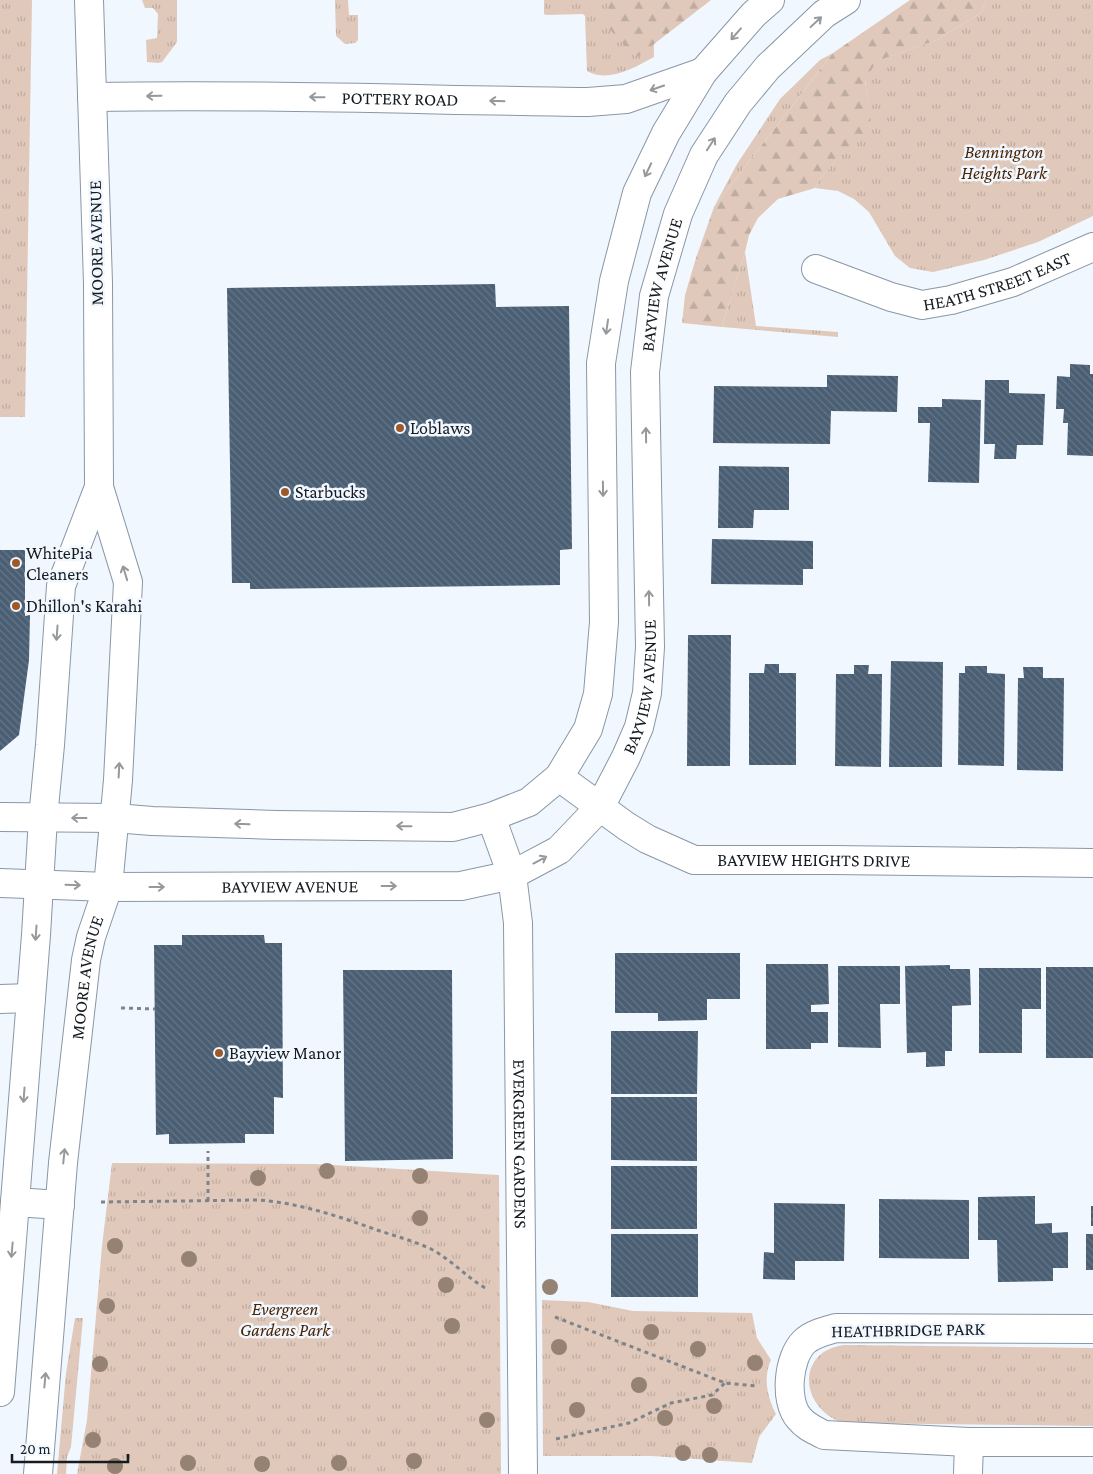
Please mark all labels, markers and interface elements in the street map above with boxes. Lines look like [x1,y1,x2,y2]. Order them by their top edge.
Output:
one-way arrow [810,16,823,28]
one-way arrow [730,28,741,41]
one-way arrow [649,83,665,93]
street label: POTTERY ROAD [341,88,459,110]
one-way arrow [146,91,162,101]
one-way arrow [309,92,325,102]
one-way arrow [489,96,505,105]
one-way arrow [706,138,716,152]
park label: Bennington Heights Park [961,142,1048,183]
one-way arrow [643,162,652,177]
street label: MOORE AVENUE [85,180,107,306]
street label: BAYVIEW AVENUE [637,215,686,353]
street label: HEATH STREET EAST [922,248,1074,315]
one-way arrow [602,318,612,334]
place label: Loblaws [410,418,470,438]
marker: Loblaws [394,422,406,434]
one-way arrow [642,428,651,444]
one-way arrow [598,480,608,497]
place label: Starbucks [295,482,366,502]
marker: Starbucks [279,486,291,498]
place label: WhitePia Cleaners [26,543,93,584]
marker: WhitePia Cleaners [10,557,22,569]
one-way arrow [120,565,130,581]
one-way arrow [644,590,654,606]
place label: Dhillon's Karahi [26,596,143,616]
marker: Dhillon's Karahi [10,600,22,612]
street label: BAYVIEW AVENUE [619,619,660,757]
one-way arrow [53,625,62,641]
one-way arrow [114,762,123,778]
one-way arrow [71,813,88,823]
one-way arrow [234,819,250,828]
one-way arrow [396,822,412,831]
street label: BAYVIEW HEIGHTS DRIVE [717,850,911,871]
one-way arrow [532,855,547,864]
street label: BAYVIEW AVENUE [221,876,359,897]
one-way arrow [65,881,81,890]
one-way arrow [380,881,397,891]
one-way arrow [148,882,164,892]
street label: MOORE AVENUE [67,913,108,1041]
one-way arrow [32,924,41,940]
place label: Bayview Manor [229,1043,342,1063]
marker: Bayview Manor [213,1047,225,1059]
street label: EVERGREEN GARDENS [509,1059,531,1229]
one-way arrow [19,1086,29,1102]
one-way arrow [59,1149,69,1165]
one-way arrow [7,1242,16,1258]
park label: Evergreen Gardens Park [240,1299,331,1340]
street label: HEATHBRIDGE PARK [831,1319,986,1341]
one-way arrow [40,1372,49,1388]
scale bar [12,1432,129,1464]
text: 20 m [20,1441,51,1457]

